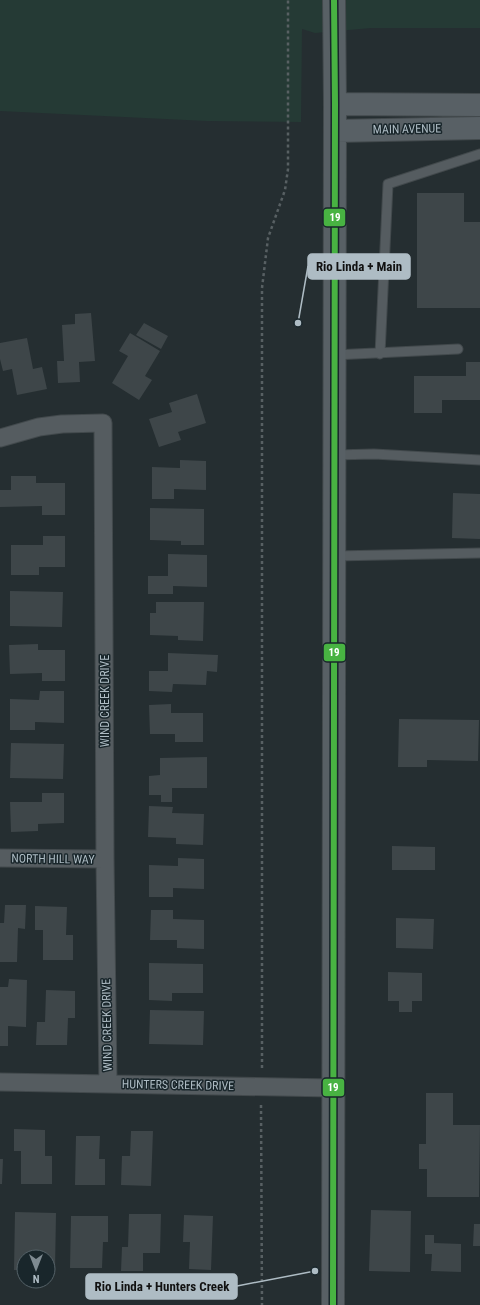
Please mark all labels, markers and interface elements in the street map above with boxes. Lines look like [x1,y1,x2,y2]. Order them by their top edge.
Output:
street label: MAIN AVENUE [373,121,441,137]
line badge: 19 [323,208,346,227]
text: 19 [329,211,341,224]
callout: Rio Linda + Main [308,254,410,279]
text: Rio Linda + Main [316,259,402,274]
line badge: 19 [323,643,346,662]
text: 19 [328,646,340,659]
street label: WIND CREEK DRIVE [98,655,112,747]
street label: NORTH HILL WAY [11,851,95,867]
street label: WIND CREEK DRIVE [99,979,115,1071]
street label: HUNTERS CREEK DRIVE [122,1077,234,1093]
line badge: 19 [322,1078,345,1097]
text: 19 [327,1081,339,1094]
north arrow [16,1249,56,1289]
text: N [32,1272,39,1285]
callout: Rio Linda + Hunters Creek [86,1274,237,1299]
text: Rio Linda + Hunters Creek [95,1279,230,1294]

